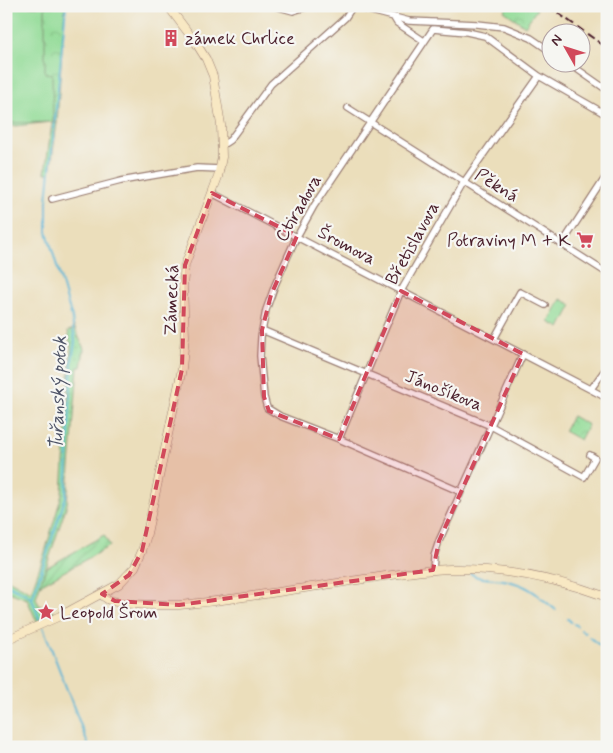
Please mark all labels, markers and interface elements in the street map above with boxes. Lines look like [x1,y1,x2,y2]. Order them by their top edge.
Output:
north arrow [540,22,590,72]
place label: zámek Chrlice [185,27,295,51]
building icon: zámek Chrlice [161,28,181,48]
text: N [547,31,567,50]
street label: Pěkná [470,163,523,209]
street label: Ctiradova [270,170,328,247]
street label: Břetislavova [380,198,446,289]
street label: Šromova [314,221,380,271]
place label: Potraviny M + K [447,229,571,253]
supermarket icon: Potraviny M + K [575,230,595,250]
street label: Zámecká [159,264,185,336]
water label: Tuřanský potok [44,335,73,451]
street label: Jánošíkova [401,365,486,417]
place label: Leopold Šrom [60,601,157,625]
place icon: Leopold Šrom [36,602,56,622]

